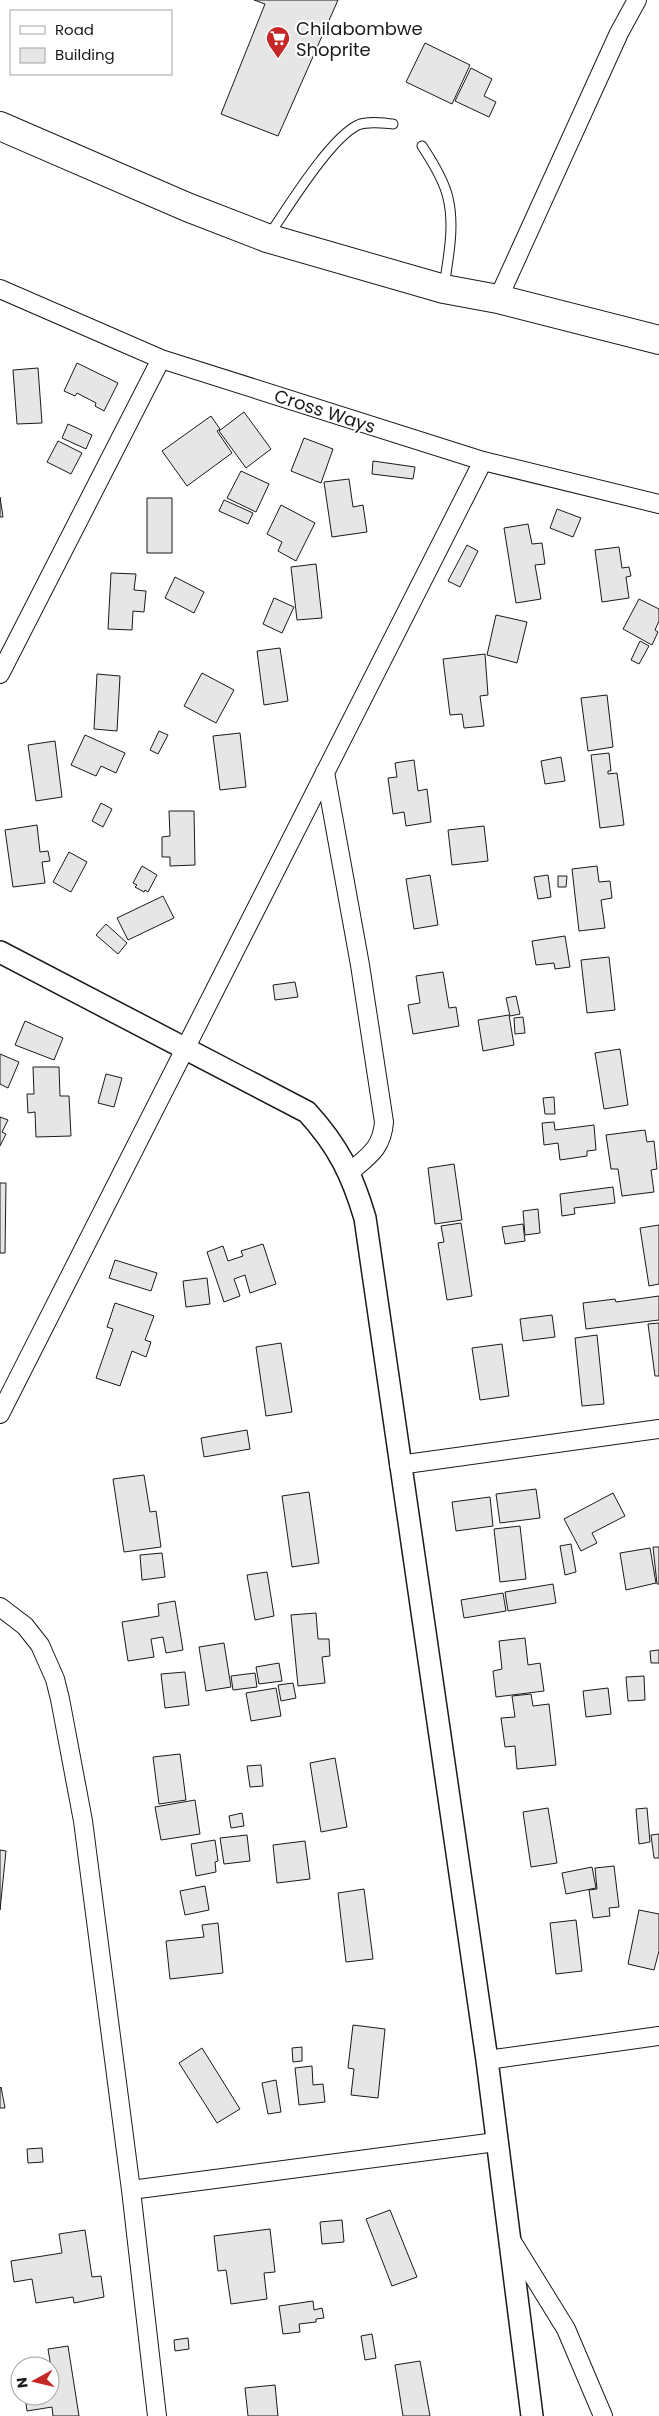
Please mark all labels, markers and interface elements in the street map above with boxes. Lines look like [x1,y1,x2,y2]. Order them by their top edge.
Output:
legend [10,10,172,75]
place label: Chilabombwe Shoprite [296,16,423,62]
text: Road [55,19,94,40]
supermarket icon: Chilabombwe Shoprite [265,25,291,59]
text: Building [55,44,115,65]
street label: Cross Ways [271,383,379,439]
north arrow [10,2356,60,2406]
text: N [11,2376,33,2389]

